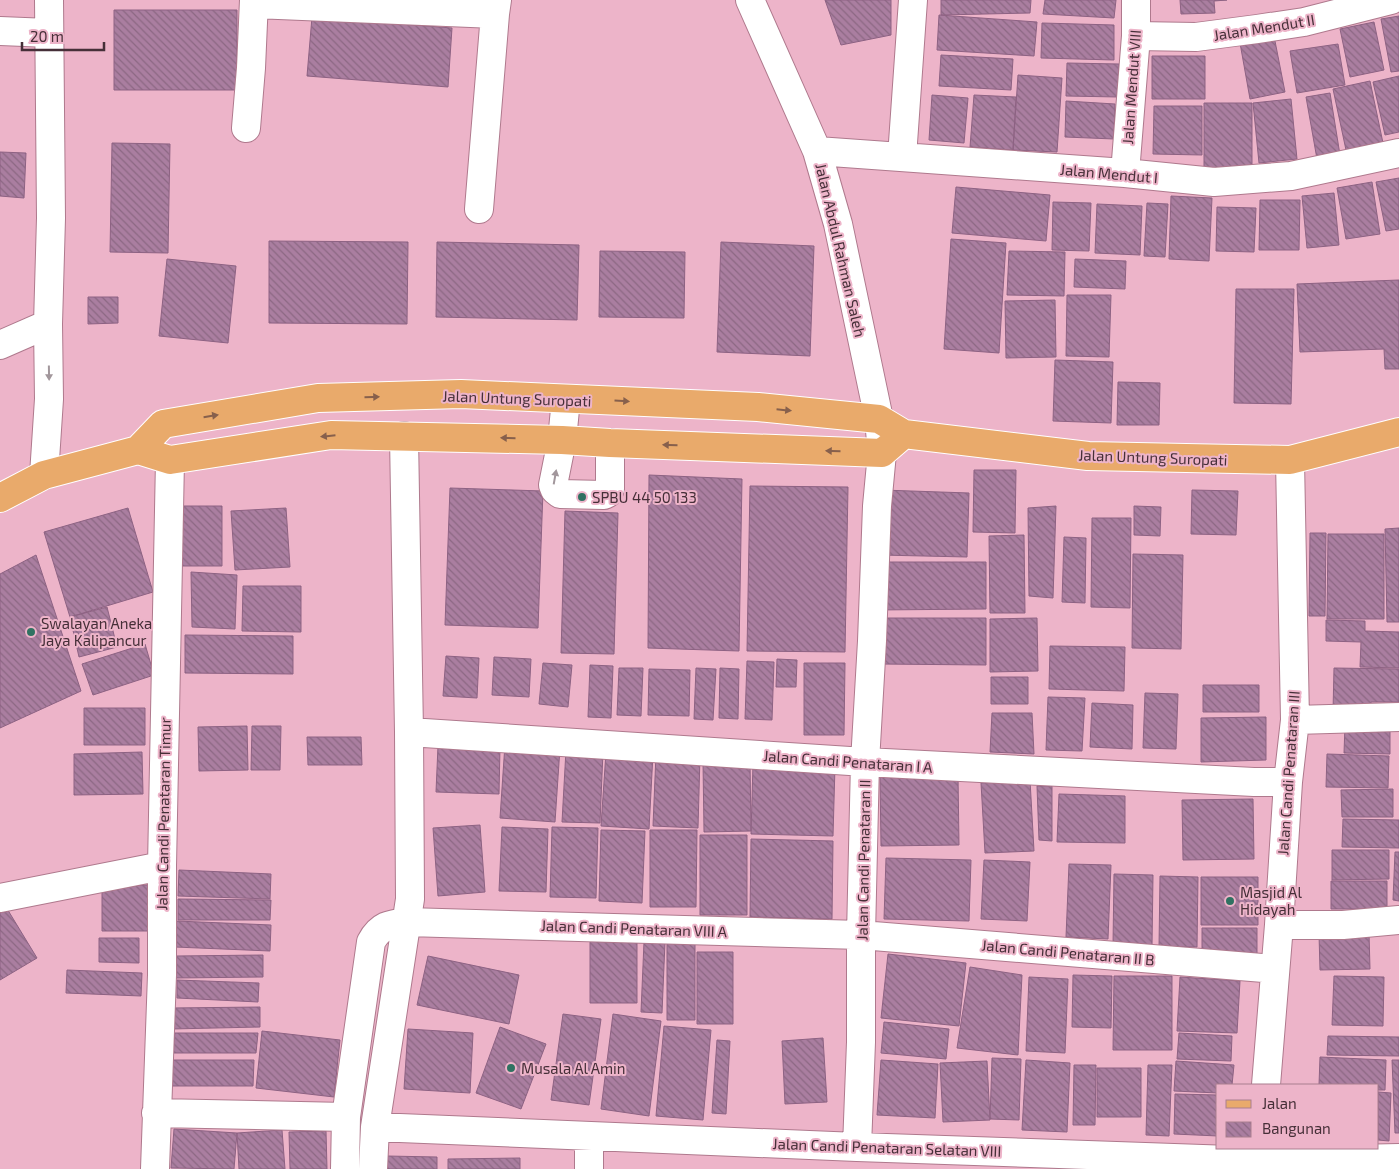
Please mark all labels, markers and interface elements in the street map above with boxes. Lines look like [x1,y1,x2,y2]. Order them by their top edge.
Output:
street label: Jalan Mendut II [1212,10,1316,44]
scale bar [22,20,105,52]
text: 20 m [30,27,64,45]
street label: Jalan Mendut VIII [1118,29,1144,145]
street label: Jalan Mendut I [1059,160,1159,186]
street label: Jalan Abdul Rahman Saleh [812,161,870,339]
one-way arrow [45,365,53,381]
street label: Jalan Untung Suropati [442,386,592,410]
one-way arrow [364,392,380,400]
one-way arrow [614,398,630,406]
one-way arrow [776,406,792,414]
one-way arrow [203,412,219,420]
one-way arrow [320,432,336,440]
one-way arrow [500,434,516,442]
one-way arrow [662,441,678,449]
street label: Jalan Untung Suropati [1078,445,1228,469]
one-way arrow [825,447,841,455]
one-way arrow [552,468,560,484]
place label: SPBU 44 50 133 [592,488,697,506]
marker: SPBU 44 50 133 [576,491,588,503]
place label: Swalayan Aneka Jaya Kalipancur [41,614,152,649]
marker: Swalayan Aneka Jaya Kalipancur [25,626,37,638]
street label: Jalan Candi Penataran III [1273,690,1303,856]
street label: Jalan Candi Penataran Timur [152,717,174,911]
street label: Jalan Candi Penataran I A [763,746,934,776]
street label: Jalan Candi Penataran II [853,779,873,941]
place label: Masjid Al Hidayah [1240,883,1302,918]
marker: Masjid Al Hidayah [1224,895,1236,907]
street label: Jalan Candi Penataran VIII A [541,916,728,940]
street label: Jalan Candi Penataran II B [981,935,1155,969]
place label: Musala Al Amin [521,1059,626,1077]
marker: Musala Al Amin [505,1062,517,1074]
legend [1216,1084,1379,1149]
text: Jalan [1262,1094,1297,1112]
text: Bangunan [1262,1119,1331,1137]
street label: Jalan Candi Penataran Selatan VIII [772,1134,1002,1160]

